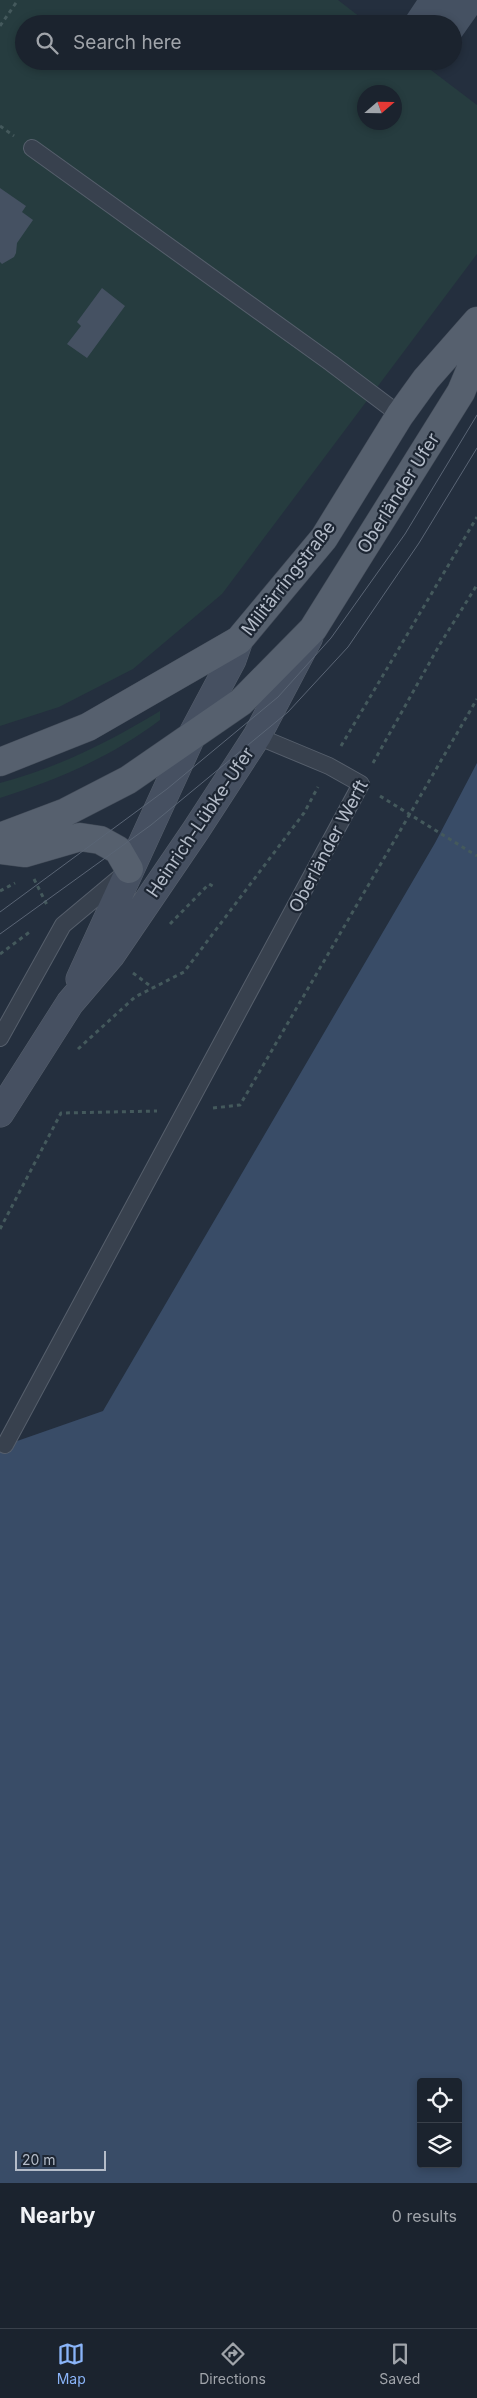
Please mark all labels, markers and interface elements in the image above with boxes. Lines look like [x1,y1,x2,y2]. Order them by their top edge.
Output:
search box [15,15,462,70]
icon: search [33,29,61,57]
text: Search here [73,31,182,54]
north arrow [357,85,402,130]
street label: Oberländer Ufer [353,429,443,557]
street label: Militärringstraße [237,517,339,639]
street label: Heinrich-Lübke-Ufer [142,743,258,901]
street label: Oberländer Werft [284,776,372,916]
map controls [417,2078,462,2168]
button: locate [417,2078,462,2123]
button: layers [417,2123,462,2168]
scale bar [15,2148,106,2171]
text: 20 m [22,2151,56,2168]
text: Nearby [20,2203,95,2228]
text: 0 results [392,2206,457,2226]
tab: Map [57,2340,86,2387]
tab: Directions [199,2340,266,2387]
tab: Saved [379,2340,420,2387]

